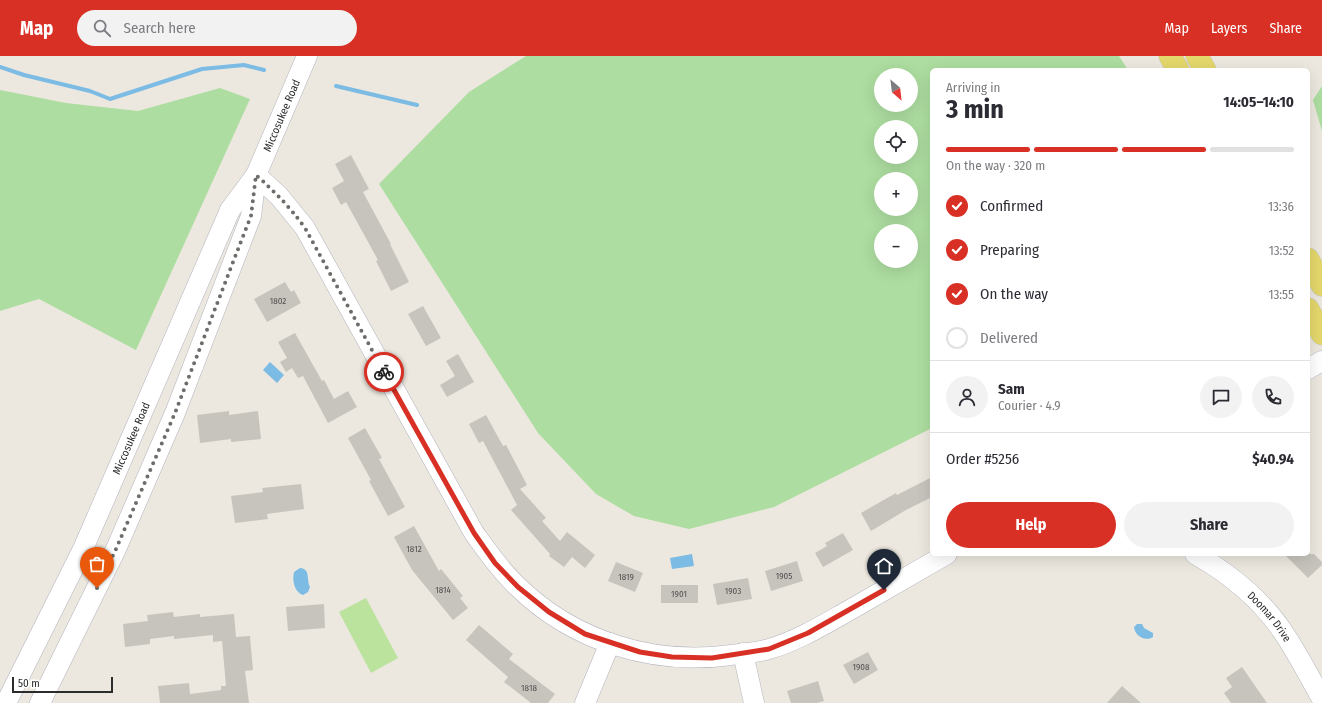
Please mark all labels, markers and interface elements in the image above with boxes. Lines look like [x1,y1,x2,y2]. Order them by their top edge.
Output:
search box [77,10,357,46]
text: Map [20,17,53,40]
icon: search [91,17,113,39]
text: Search here [123,19,196,37]
text: Map [1165,20,1189,37]
text: Layers [1211,20,1247,37]
text: Share [1269,20,1302,37]
north arrow [874,68,918,112]
map controls [874,68,918,268]
street label: Miccosukee Road [261,78,303,154]
text: Arriving in [946,80,1000,95]
text: 14:05–14:10 [1223,93,1294,111]
text: 3 min [946,94,1004,125]
button: locate [874,120,918,164]
text: On the way · 320 m [946,158,1045,173]
button: + [874,172,918,216]
icon: check [946,195,968,217]
text: Confirmed [980,197,1043,215]
text: 13:36 [1268,199,1294,214]
button: − [874,224,918,268]
icon: check [946,239,968,261]
text: Preparing [980,241,1039,259]
text: 13:52 [1269,243,1294,258]
icon: check [946,283,968,305]
text: On the way [980,285,1048,303]
text: 13:55 [1268,287,1294,302]
house number: 1802 [270,296,286,306]
text: Delivered [980,329,1038,347]
courier [364,352,404,392]
icon: bike [373,361,395,383]
button: person [946,376,988,418]
button: chat [1200,376,1242,418]
button: phone [1252,376,1294,418]
text: Sam [998,380,1025,398]
text: Courier · 4.9 [998,398,1061,413]
street label: Miccosukee Road [110,400,153,476]
text: Order #5256 [946,450,1019,468]
text: $40.94 [1252,450,1294,468]
button: Help [946,502,1116,548]
button: Share [1124,502,1294,548]
house number: 1812 [406,544,422,554]
pin [80,547,114,588]
pin [867,549,901,590]
icon: bag [86,553,108,575]
icon: home [873,555,895,577]
house number: 1905 [776,571,792,581]
house number: 1819 [618,572,634,582]
house number: 1814 [435,585,451,595]
house number: 1903 [725,586,741,596]
house number: 1901 [671,589,687,599]
street label: Doomar Drive [1245,589,1294,644]
house number: 1908 [852,662,870,672]
scale bar [12,675,113,694]
text: 50 m [18,677,40,690]
house number: 1818 [521,683,537,693]

